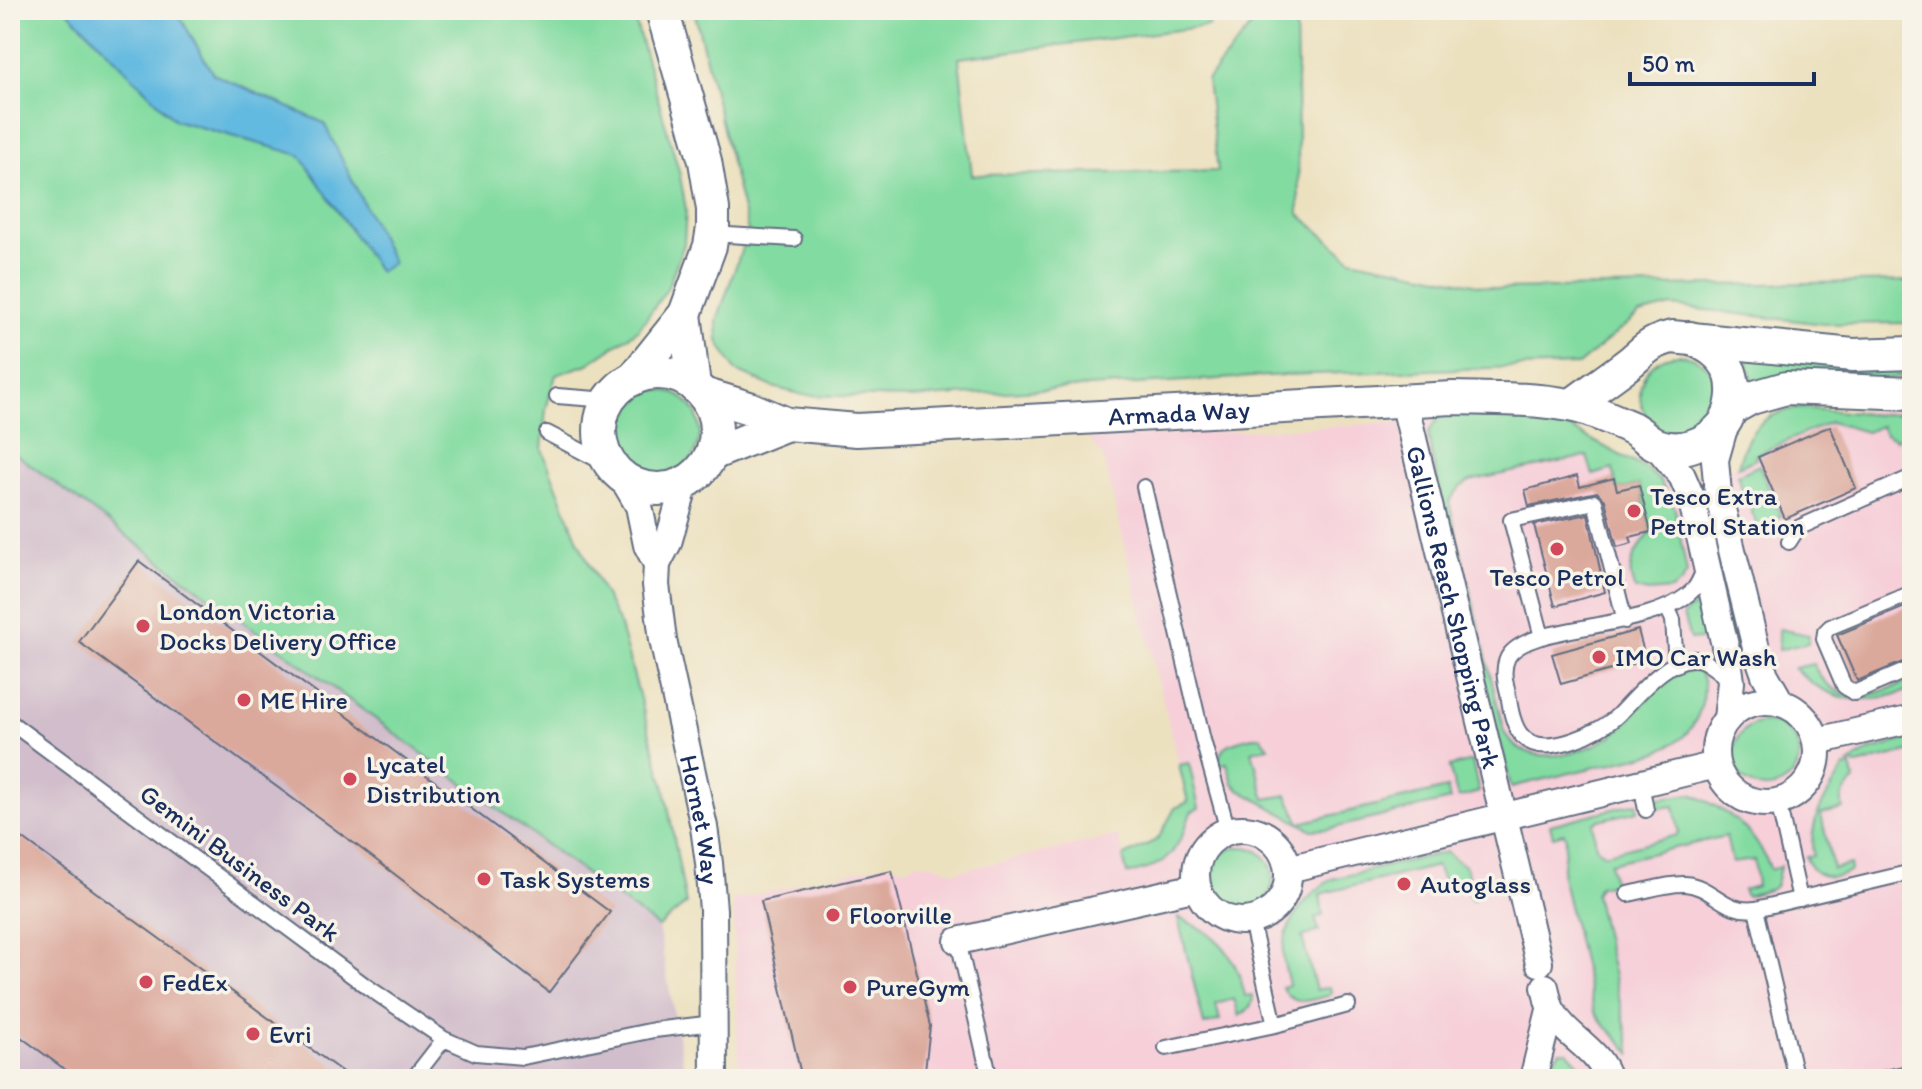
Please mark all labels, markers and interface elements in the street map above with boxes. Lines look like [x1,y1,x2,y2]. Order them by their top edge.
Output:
scale bar [1630,36,1814,86]
text: 50 m [1642,49,1695,78]
street label: Armada Way [1107,393,1251,433]
street label: Gallions Reach Shopping Park [1399,443,1508,772]
place label: Tesco Extra Petrol Station [1650,480,1805,542]
marker: Tesco Extra Petrol Station [1625,502,1643,520]
marker: Tesco Petrol [1548,540,1566,558]
place label: Tesco Petrol [1489,561,1625,593]
place label: London Victoria Docks Delivery Office [159,595,397,657]
marker: London Victoria Docks Delivery Office [134,617,152,635]
place label: IMO Car Wash [1615,641,1777,673]
marker: IMO Car Wash [1590,648,1608,666]
place label: ME Hire [260,684,348,716]
marker: ME Hire [235,691,253,709]
place label: Lycatel Distribution [366,748,501,810]
street label: Hornet Way [673,752,727,886]
marker: Lycatel Distribution [341,770,359,788]
street label: Gemini Business Park [134,777,346,949]
place label: Task Systems [500,863,650,895]
place label: Autoglass [1420,868,1531,900]
marker: Task Systems [475,870,493,888]
marker: Autoglass [1395,875,1413,893]
place label: Floorville [849,899,952,931]
marker: Floorville [824,906,842,924]
place label: FedEx [162,966,228,998]
place label: PureGym [866,971,970,1003]
marker: FedEx [137,973,155,991]
marker: PureGym [841,978,859,996]
place label: Evri [269,1018,312,1050]
marker: Evri [244,1025,262,1043]

